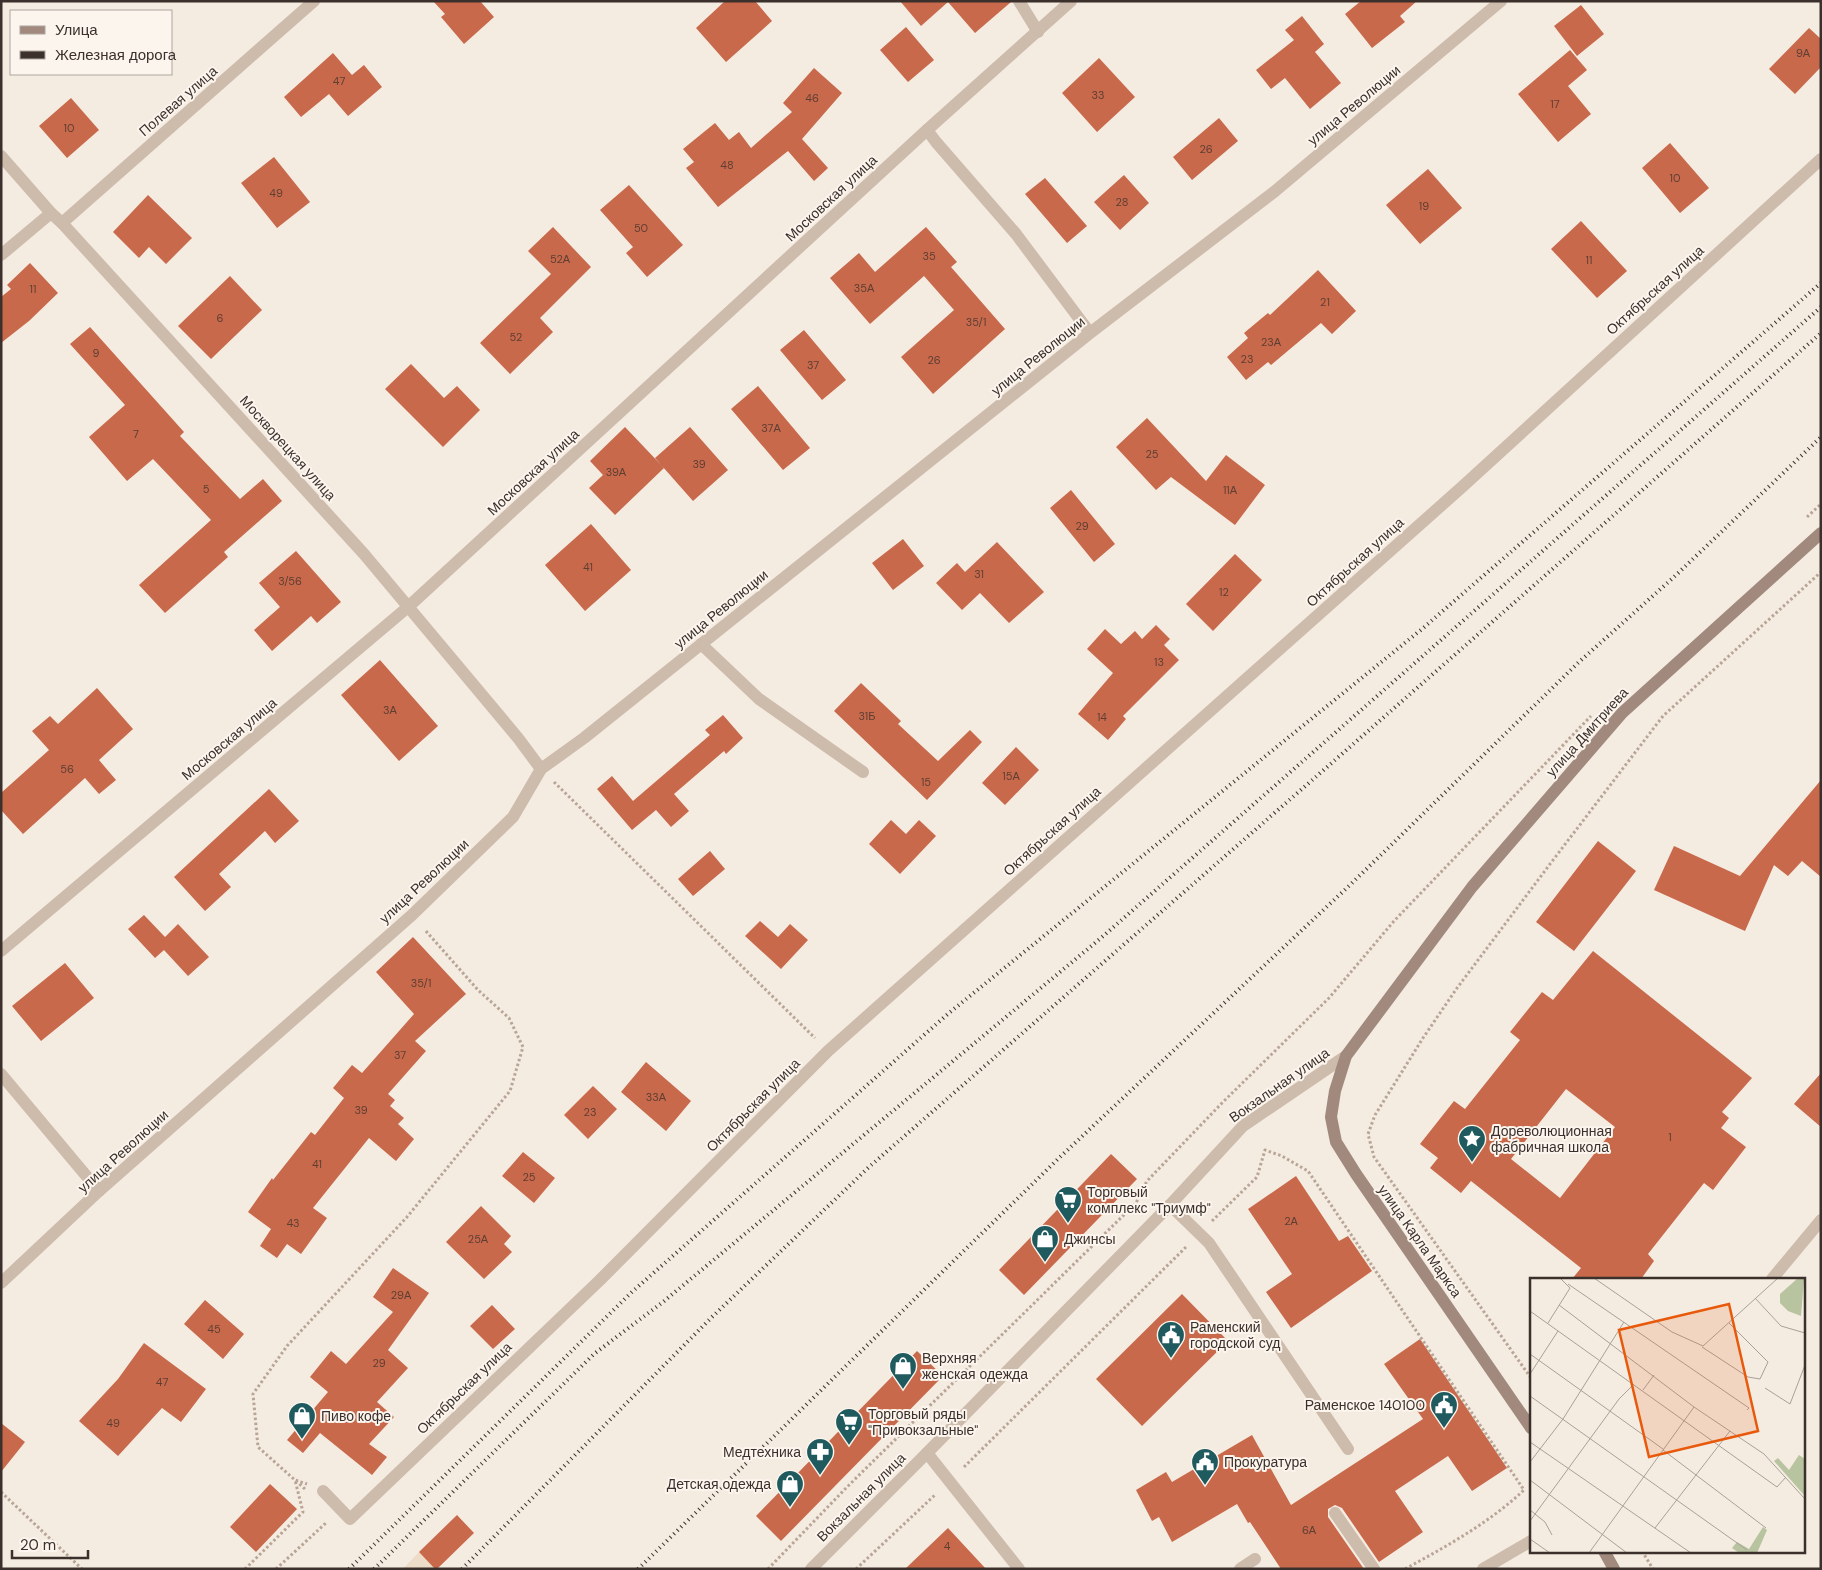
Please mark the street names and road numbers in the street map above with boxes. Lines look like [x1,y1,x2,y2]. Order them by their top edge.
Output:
street label: улица Революции [1304,61,1404,149]
street label: Полевая улица [135,62,221,140]
street label: Московская улица [781,151,881,245]
street label: Октябрьская улица [1602,241,1708,339]
street label: улица Революции [987,313,1089,399]
street label: Москворецкая улица [236,392,340,504]
street label: Московская улица [483,425,583,519]
street label: Октябрьская улица [1302,513,1408,611]
street label: улица Революции [670,566,772,652]
street label: улица Дмитриева [1542,683,1632,780]
street label: Московская улица [178,694,281,784]
street label: Октябрьская улица [999,782,1105,880]
street label: улица Революции [376,835,472,927]
street label: Вокзальная улица [1225,1044,1333,1126]
street label: Октябрьская улица [702,1054,804,1156]
street label: улица Революции [74,1106,172,1196]
street label: улица Карла Маркса [1374,1181,1466,1301]
street label: Октябрьская улица [413,1338,515,1438]
street label: Вокзальная улица [813,1449,909,1545]

